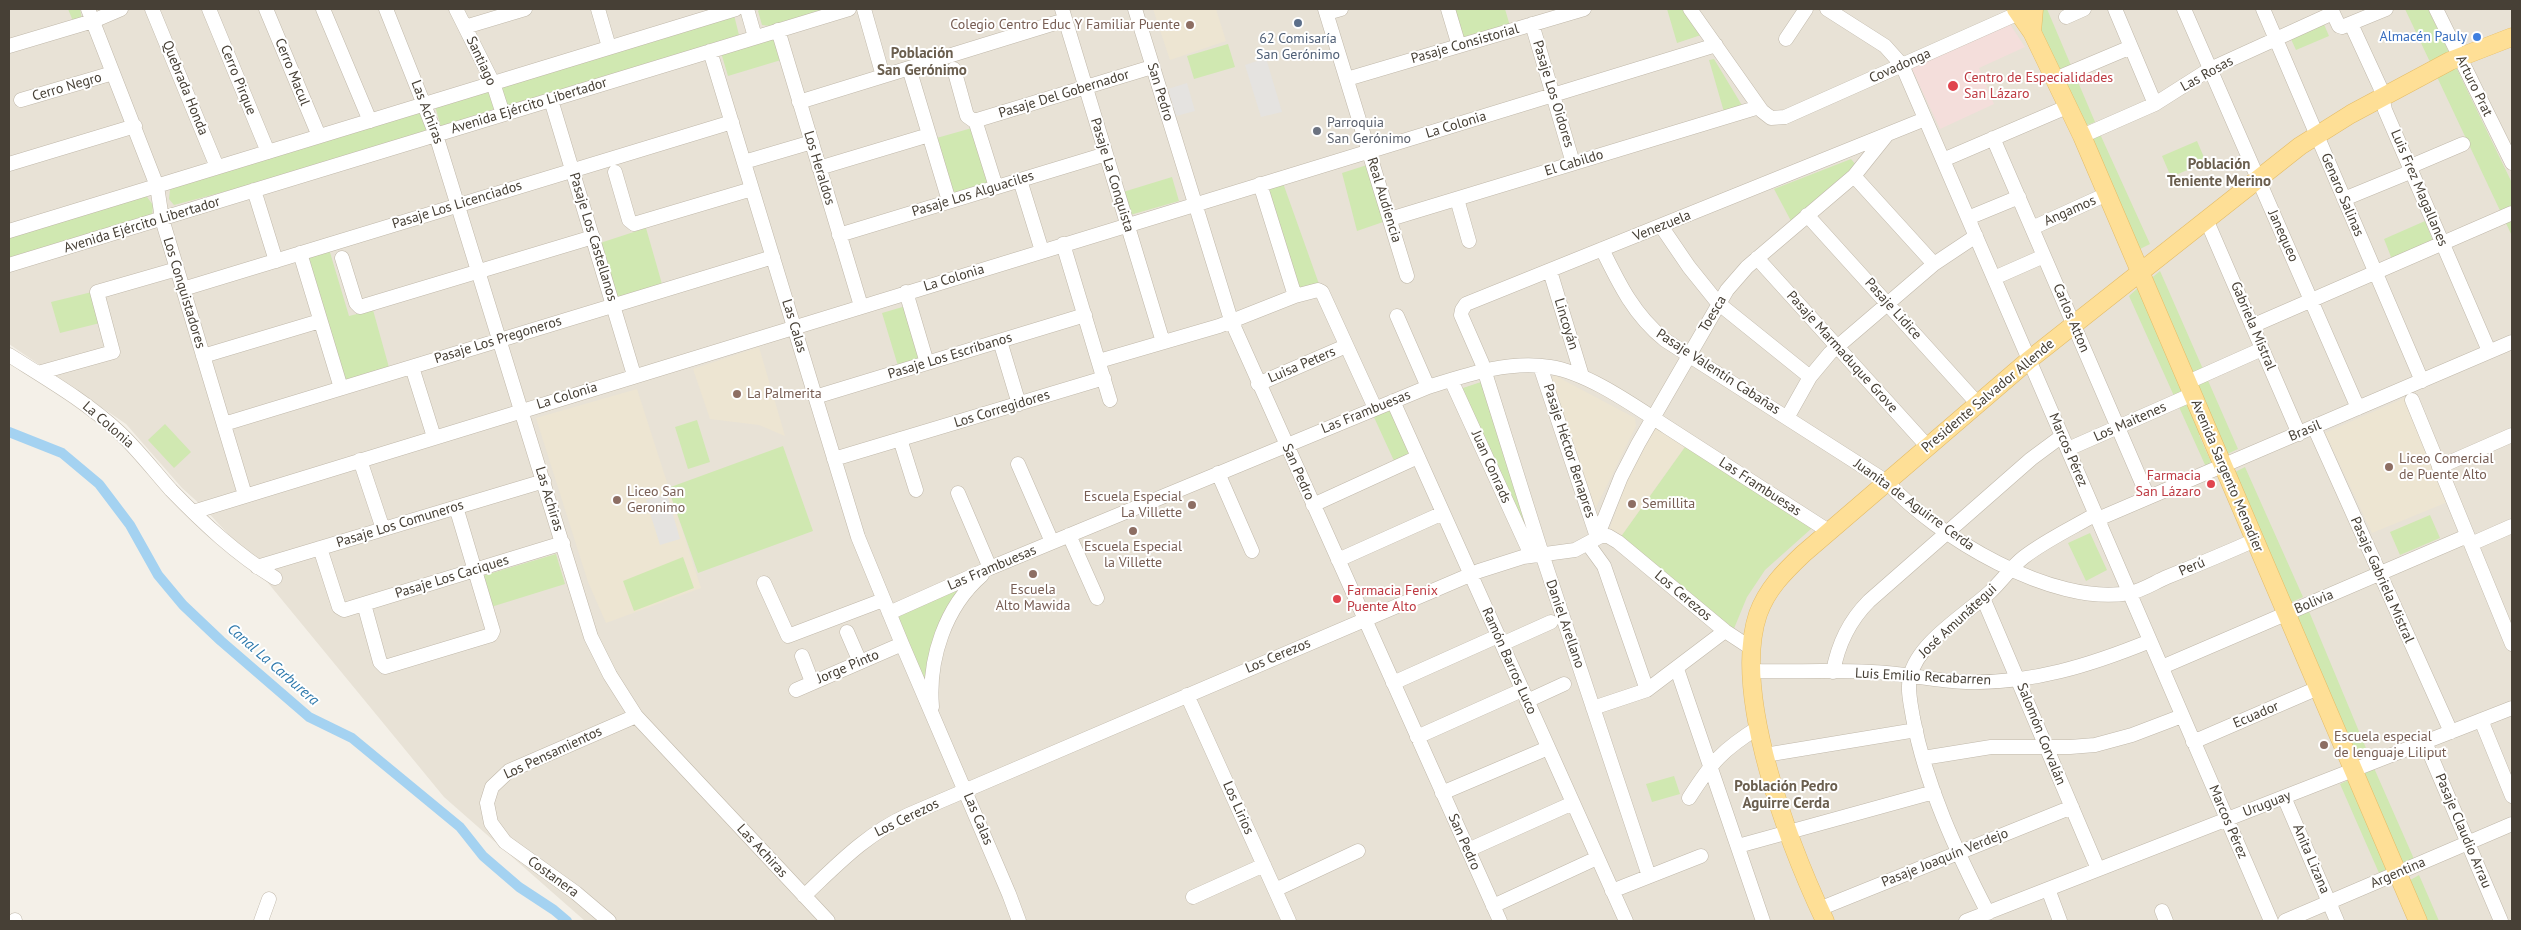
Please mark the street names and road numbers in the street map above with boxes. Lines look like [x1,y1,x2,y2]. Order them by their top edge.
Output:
street label: Pasaje Consistorial [1409,21,1521,67]
street label: Santiago [462,34,500,88]
street label: Cerro Macul [271,36,313,108]
street label: Quebrada Honda [158,38,212,138]
street label: Pasaje Los Oidores [1529,38,1577,150]
street label: Cerro Pirque [216,43,260,117]
street label: Covadonga [1867,45,1933,87]
street label: Las Rosas [2178,53,2236,95]
street label: Arturo Prat [2452,53,2496,119]
street label: San Pedro [1143,61,1177,123]
street label: Pasaje Del Gobernador [997,66,1131,122]
street label: Cerro Negro [30,69,104,105]
street label: Avenida Ejército Libertador [449,74,609,138]
street label: Las Achiras [407,78,447,146]
street label: La Colonia [1424,108,1488,142]
street label: Pasaje La Conquista [1087,116,1137,234]
street label: Luis Frez Magallanes [2387,127,2451,249]
street label: Los Heraldos [800,129,838,207]
street label: El Cabildo [1543,146,1605,180]
street label: Genaro Salinas [2317,151,2367,239]
street label: Real Audiencia [1363,155,1405,245]
street label: Pasaje Los Alguaciles [910,167,1036,221]
street label: Pasaje Los Castellanos [565,171,621,303]
street label: Pasaje Los Licenciados [390,177,524,233]
street label: Angamos [2041,192,2099,230]
street label: Avenida Ejército Libertador [62,193,222,257]
street label: Venezuela [1631,207,1693,245]
street label: Janequeo [2264,207,2302,265]
street label: Los Conquistadores [159,235,209,351]
street label: La Colonia [922,261,986,295]
street label: Pasaje Lidice [1861,275,1925,343]
street label: Gabriela Mistral [2227,279,2279,373]
street label: Carlos Atton [2049,281,2093,355]
street label: Pasaje Marmaduque Grove [1783,288,1901,416]
street label: Toesca [1696,293,1730,335]
street label: Lincoyán [1550,296,1582,352]
street label: Las Calas [778,297,810,355]
street label: Pasaje Los Pregoneros [432,313,564,367]
street label: Pasaje Valentín Cabañas [1653,326,1783,418]
street label: Pasaje Los Escribanos [886,329,1014,383]
street label: Presidente Salvador Allende [1918,336,2058,456]
street label: Luisa Peters [1266,343,1338,387]
street label: La Colonia [535,379,599,413]
street label: Pasaje Héctor Benapres [1539,382,1599,520]
street label: Los Corregidores [952,386,1052,432]
street label: Las Frambuesas [1319,386,1413,438]
street label: Avenida Sargento Menadier [2187,397,2267,555]
street label: La Colonia [79,398,137,452]
street label: Los Maitenes [2091,399,2169,445]
street label: Marcos Pérez [2045,411,2091,489]
street label: Brasil [2286,417,2324,445]
street label: Juan Conrads [1468,428,1514,506]
street label: San Pedro [1278,441,1318,503]
street label: Las Frambuesas [1716,454,1804,520]
street label: Juanita de Aguirre Cerda [1850,456,1978,554]
street label: Las Achiras [531,465,567,533]
street label: Pasaje Los Comuneros [334,497,466,551]
street label: Pasaje Gabriela Mistral [2347,514,2417,646]
street label: Las Frambuesas [945,542,1039,594]
street label: Pasaje Los Caciques [393,552,511,602]
street label: Perú [2176,554,2208,580]
street label: Los Cerezos [1651,567,1715,625]
street label: Daniel Arellano [1542,577,1588,671]
street label: José Amunátegui [1916,581,2000,661]
street label: Bolivia [2292,586,2336,618]
street label: Ramón Barros Luco [1478,605,1540,717]
street label: Los Cerezos [1243,635,1313,677]
street label: Jorge Pinto [814,646,882,688]
street label: Luis Emilio Recabarren [1855,665,1991,689]
street label: Salomón Corvalán [2013,681,2069,787]
street label: Ecuador [2231,698,2281,732]
street label: Los Pensamientos [501,723,605,783]
street label: Pasaje Claudio Arrau [2431,771,2495,891]
street label: Los Lirios [1219,779,1257,837]
street label: Marcos Pérez [2205,783,2251,861]
street label: Uruguay [2241,787,2293,821]
street label: Las Calas [959,790,997,848]
street label: Los Cerezos [872,795,942,841]
street label: San Pedro [1444,811,1484,873]
street label: Las Achiras [733,821,791,881]
street label: Anita Lizana [2289,822,2333,896]
street label: Pasaje Joaquín Verdejo [1879,825,2011,891]
street label: Costanera [524,853,582,901]
street label: Argentina [2368,854,2428,892]

